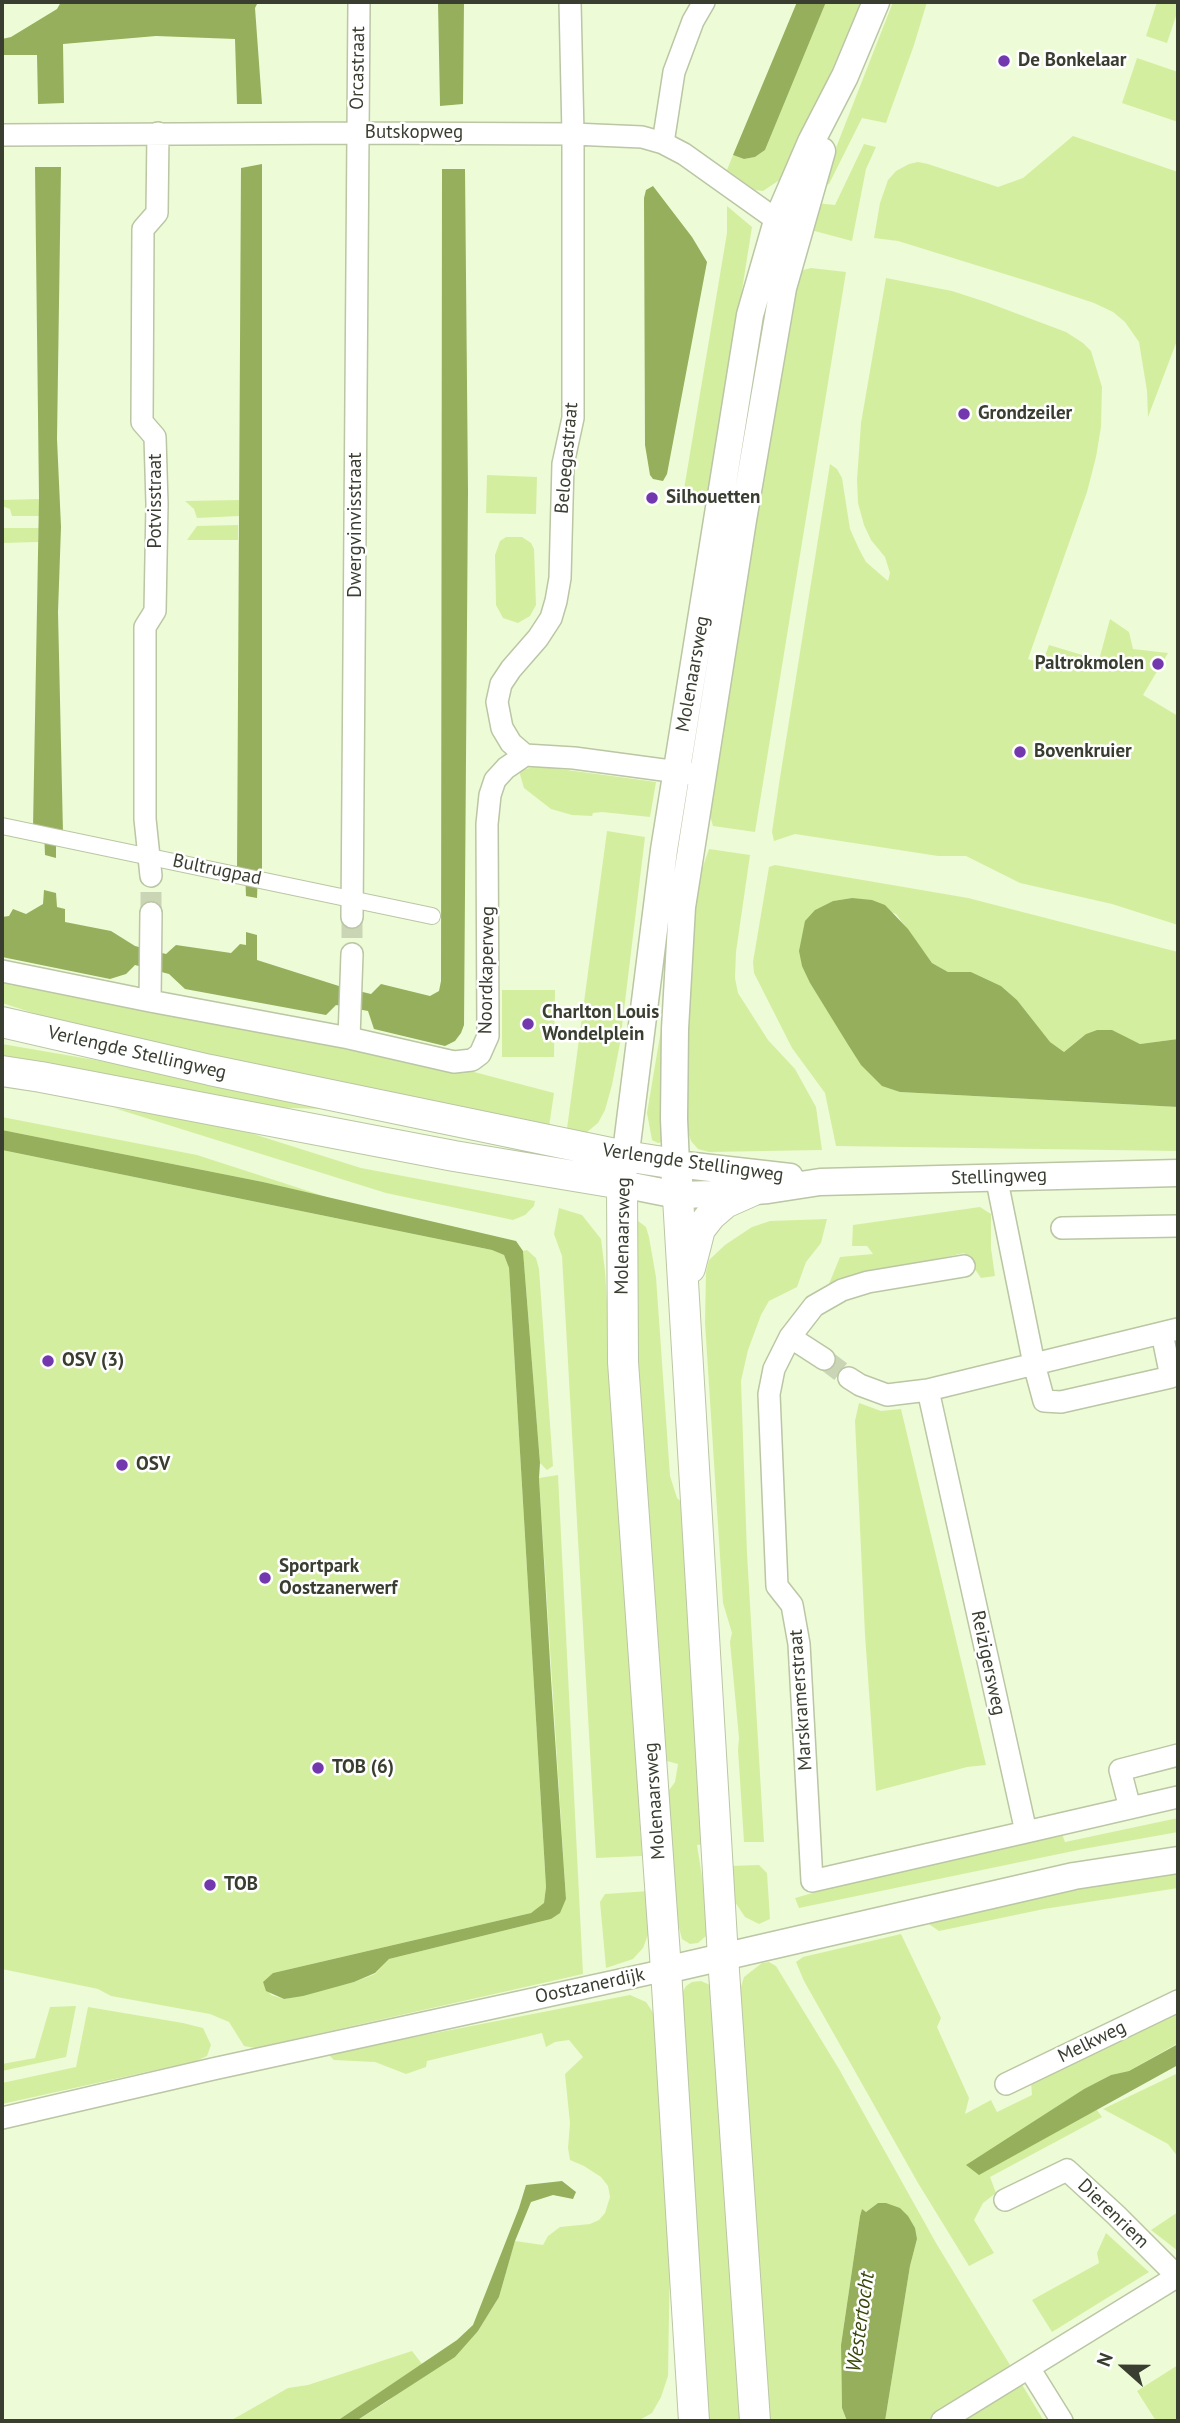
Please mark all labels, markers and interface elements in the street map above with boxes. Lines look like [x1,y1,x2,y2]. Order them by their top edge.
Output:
street label: Orcastraat [346,26,370,110]
place label: De Bonkelaar [1018,50,1126,72]
marker: De Bonkelaar [996,53,1012,69]
street label: Butskopweg [365,122,463,144]
street label: Beloegastraat [551,401,583,515]
place label: Grondzeiler [978,403,1072,425]
marker: Grondzeiler [956,406,972,422]
street label: Dwergvinvisstraat [345,452,367,598]
street label: Potvisstraat [145,454,167,548]
place label: Silhouetten [666,487,760,509]
marker: Silhouetten [644,490,660,506]
street label: Molenaarsweg [672,614,714,734]
place label: Paltrokmolen [1035,653,1144,675]
marker: Paltrokmolen [1150,656,1166,672]
place label: Bovenkruier [1034,741,1132,763]
marker: Bovenkruier [1012,744,1028,760]
street label: Bultrugpad [171,849,263,891]
street label: Noordkaperweg [474,906,500,1034]
place label: Charlton Louis Wondelplein [542,1002,659,1046]
marker: Charlton Louis Wondelplein [520,1016,536,1032]
street label: Verlengde Stellingweg [45,1021,229,1085]
street label: Verlengde Stellingweg [601,1139,785,1187]
street label: Stellingweg [951,1164,1047,1190]
street label: Molenaarsweg [611,1177,635,1295]
place label: OSV (3) [62,1350,124,1372]
marker: OSV (3) [40,1353,56,1369]
place label: OSV [136,1454,170,1476]
marker: OSV [114,1457,130,1473]
place label: Sportpark Oostzanerwerf [279,1556,397,1600]
marker: Sportpark Oostzanerwerf [257,1570,273,1586]
street label: Reizigersweg [966,1609,1010,1717]
street label: Marskramerstraat [785,1629,817,1771]
street label: Molenaarsweg [640,1742,670,1860]
place label: TOB (6) [332,1757,394,1779]
marker: TOB (6) [310,1760,326,1776]
place label: TOB [224,1874,258,1896]
marker: TOB [202,1877,218,1893]
street label: Oostzanerdijk [533,1963,647,2009]
street label: Melkweg [1054,2016,1130,2068]
street label: Dierenriem [1073,2174,1153,2254]
water label: Westertocht [842,2270,880,2374]
north arrow [1089,2332,1159,2402]
text: N [1091,2349,1118,2370]

